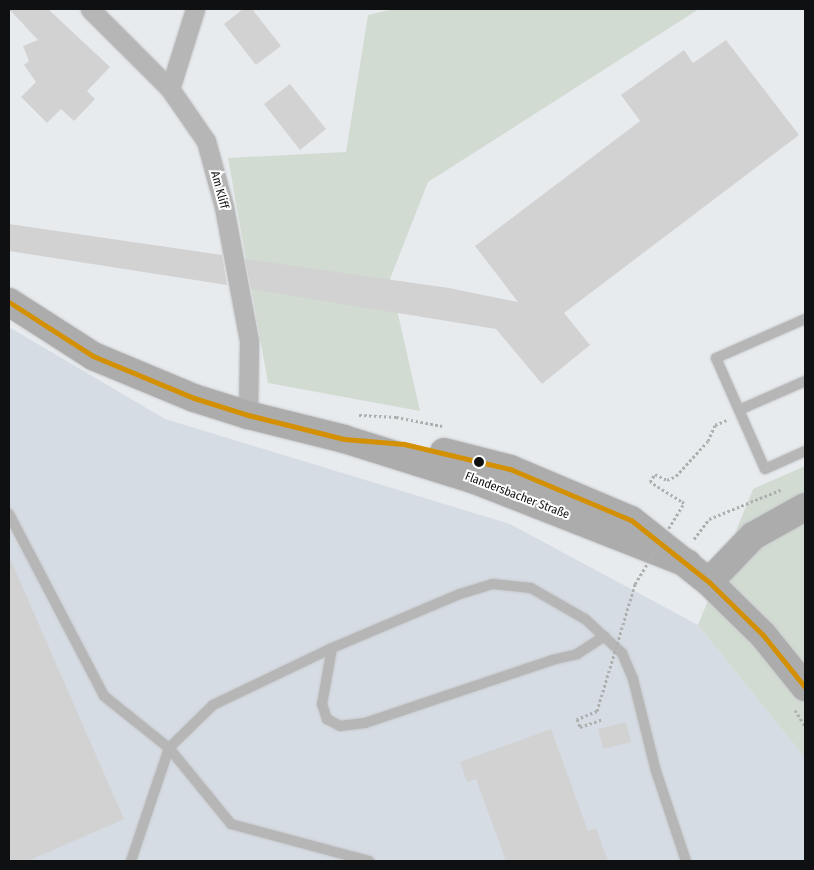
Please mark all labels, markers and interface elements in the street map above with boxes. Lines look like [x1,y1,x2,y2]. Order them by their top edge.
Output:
street label: Am Kliff [207,170,231,210]
unlabelled marker [474,457,484,467]
street label: Flandersbacher Straße [463,469,571,523]

